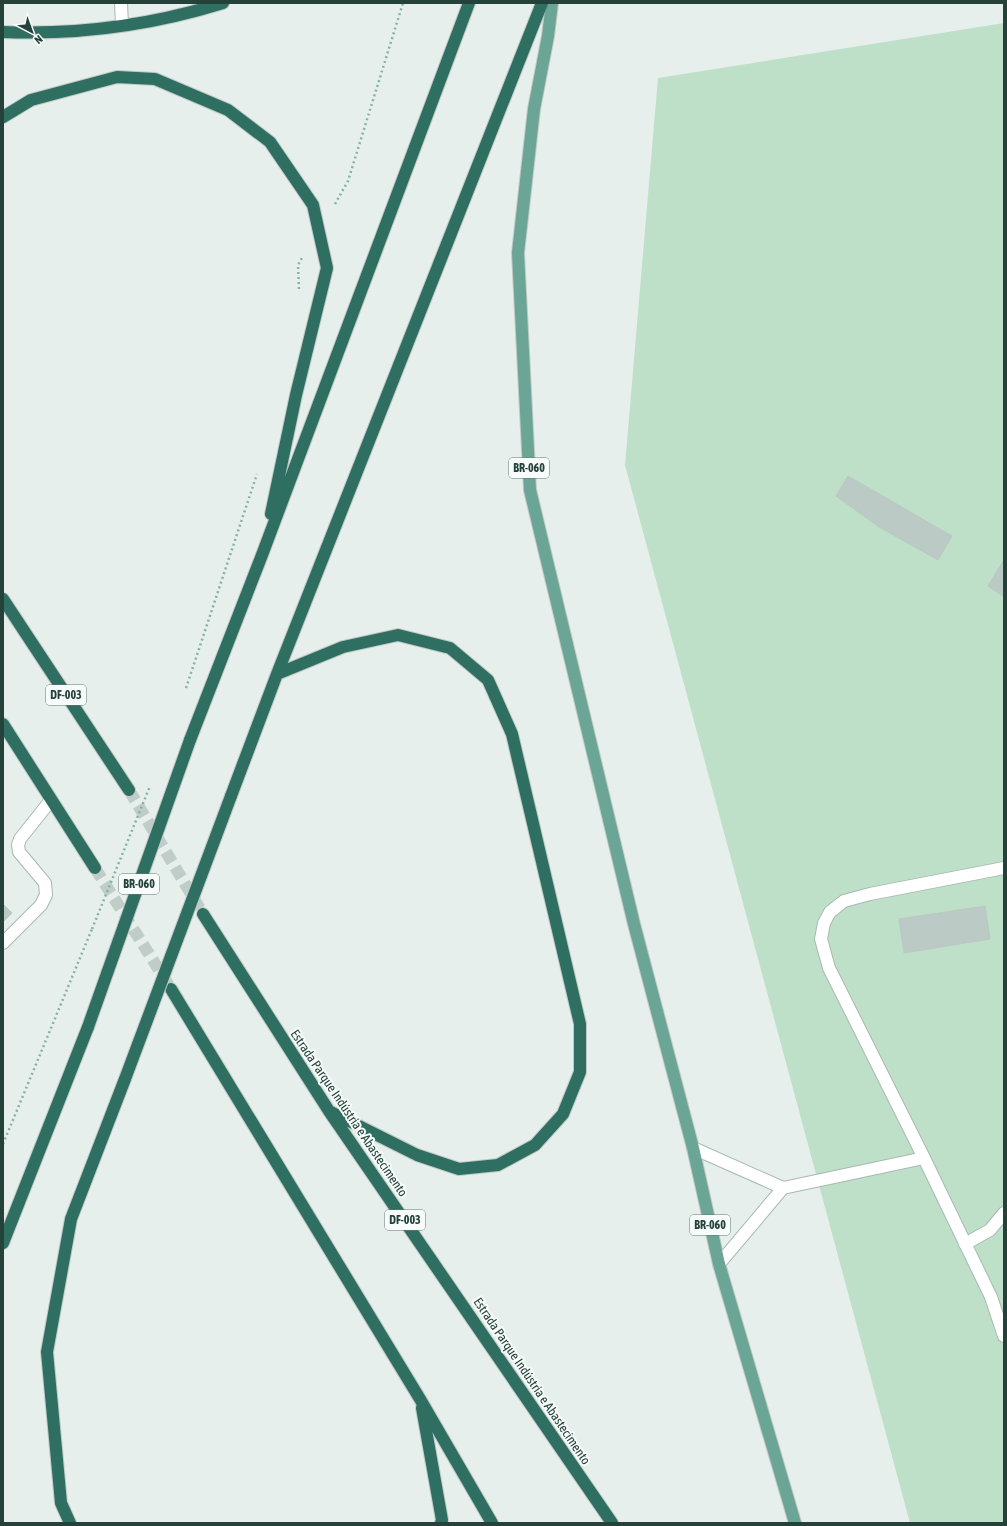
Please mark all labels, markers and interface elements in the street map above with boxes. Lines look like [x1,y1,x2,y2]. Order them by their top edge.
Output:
north arrow [12,12,52,52]
text: N [32,33,45,46]
road number: BR-060 [509,458,549,478]
road number: DF-003 [46,685,86,705]
road number: BR-060 [119,874,159,894]
street label: Estrada Parque Indústria e Abastecimento [287,1027,411,1199]
road number: DF-003 [385,1210,425,1230]
road number: BR-060 [690,1215,730,1235]
street label: Estrada Parque Indústria e Abastecimento [470,1295,594,1467]

